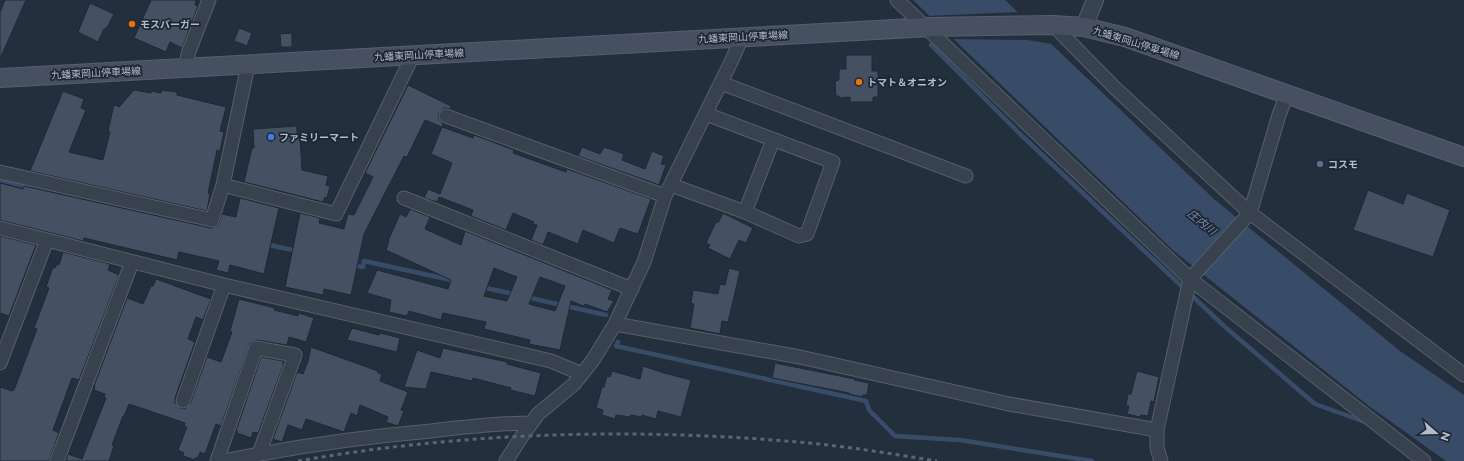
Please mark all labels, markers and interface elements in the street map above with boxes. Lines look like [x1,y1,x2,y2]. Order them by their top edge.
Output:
place label: モスバーガー [140,18,200,31]
marker: モスバーガー [127,19,137,29]
street label: 九蟠東岡山停車場線 [1091,24,1181,62]
street label: 九蟠東岡山停車場線 [698,28,788,46]
street label: 九蟠東岡山停車場線 [374,46,464,64]
street label: 九蟠東岡山停車場線 [51,64,141,82]
place label: トマト＆オニオン [867,76,947,89]
marker: トマト＆オニオン [854,77,864,87]
place label: ファミリーマート [279,131,359,144]
marker: ファミリーマート [266,132,276,142]
place label: コスモ [1328,158,1358,171]
marker: コスモ [1315,159,1325,169]
water label: 庄内川 [1185,206,1220,238]
north arrow [1416,413,1456,453]
text: N [1437,430,1453,443]

